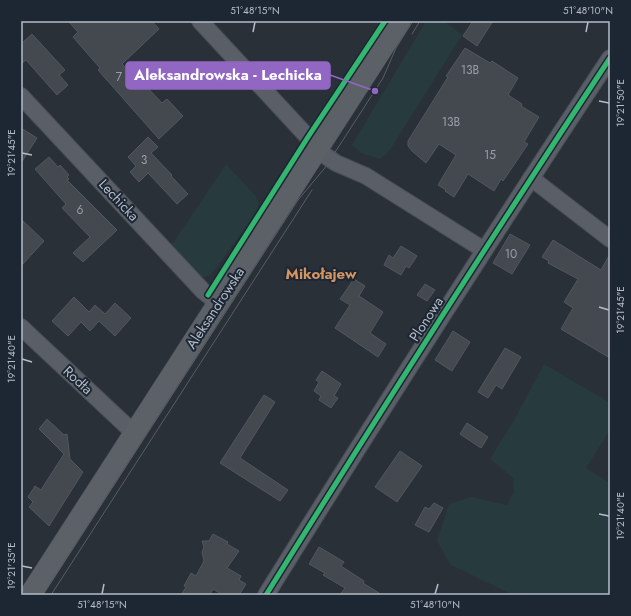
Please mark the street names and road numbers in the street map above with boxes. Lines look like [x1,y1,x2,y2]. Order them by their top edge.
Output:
street label: Lechicka [94,175,144,225]
street label: Aleksandrowska [181,263,249,353]
street label: Plonowa [404,293,448,345]
street label: Rodła [59,361,97,399]

